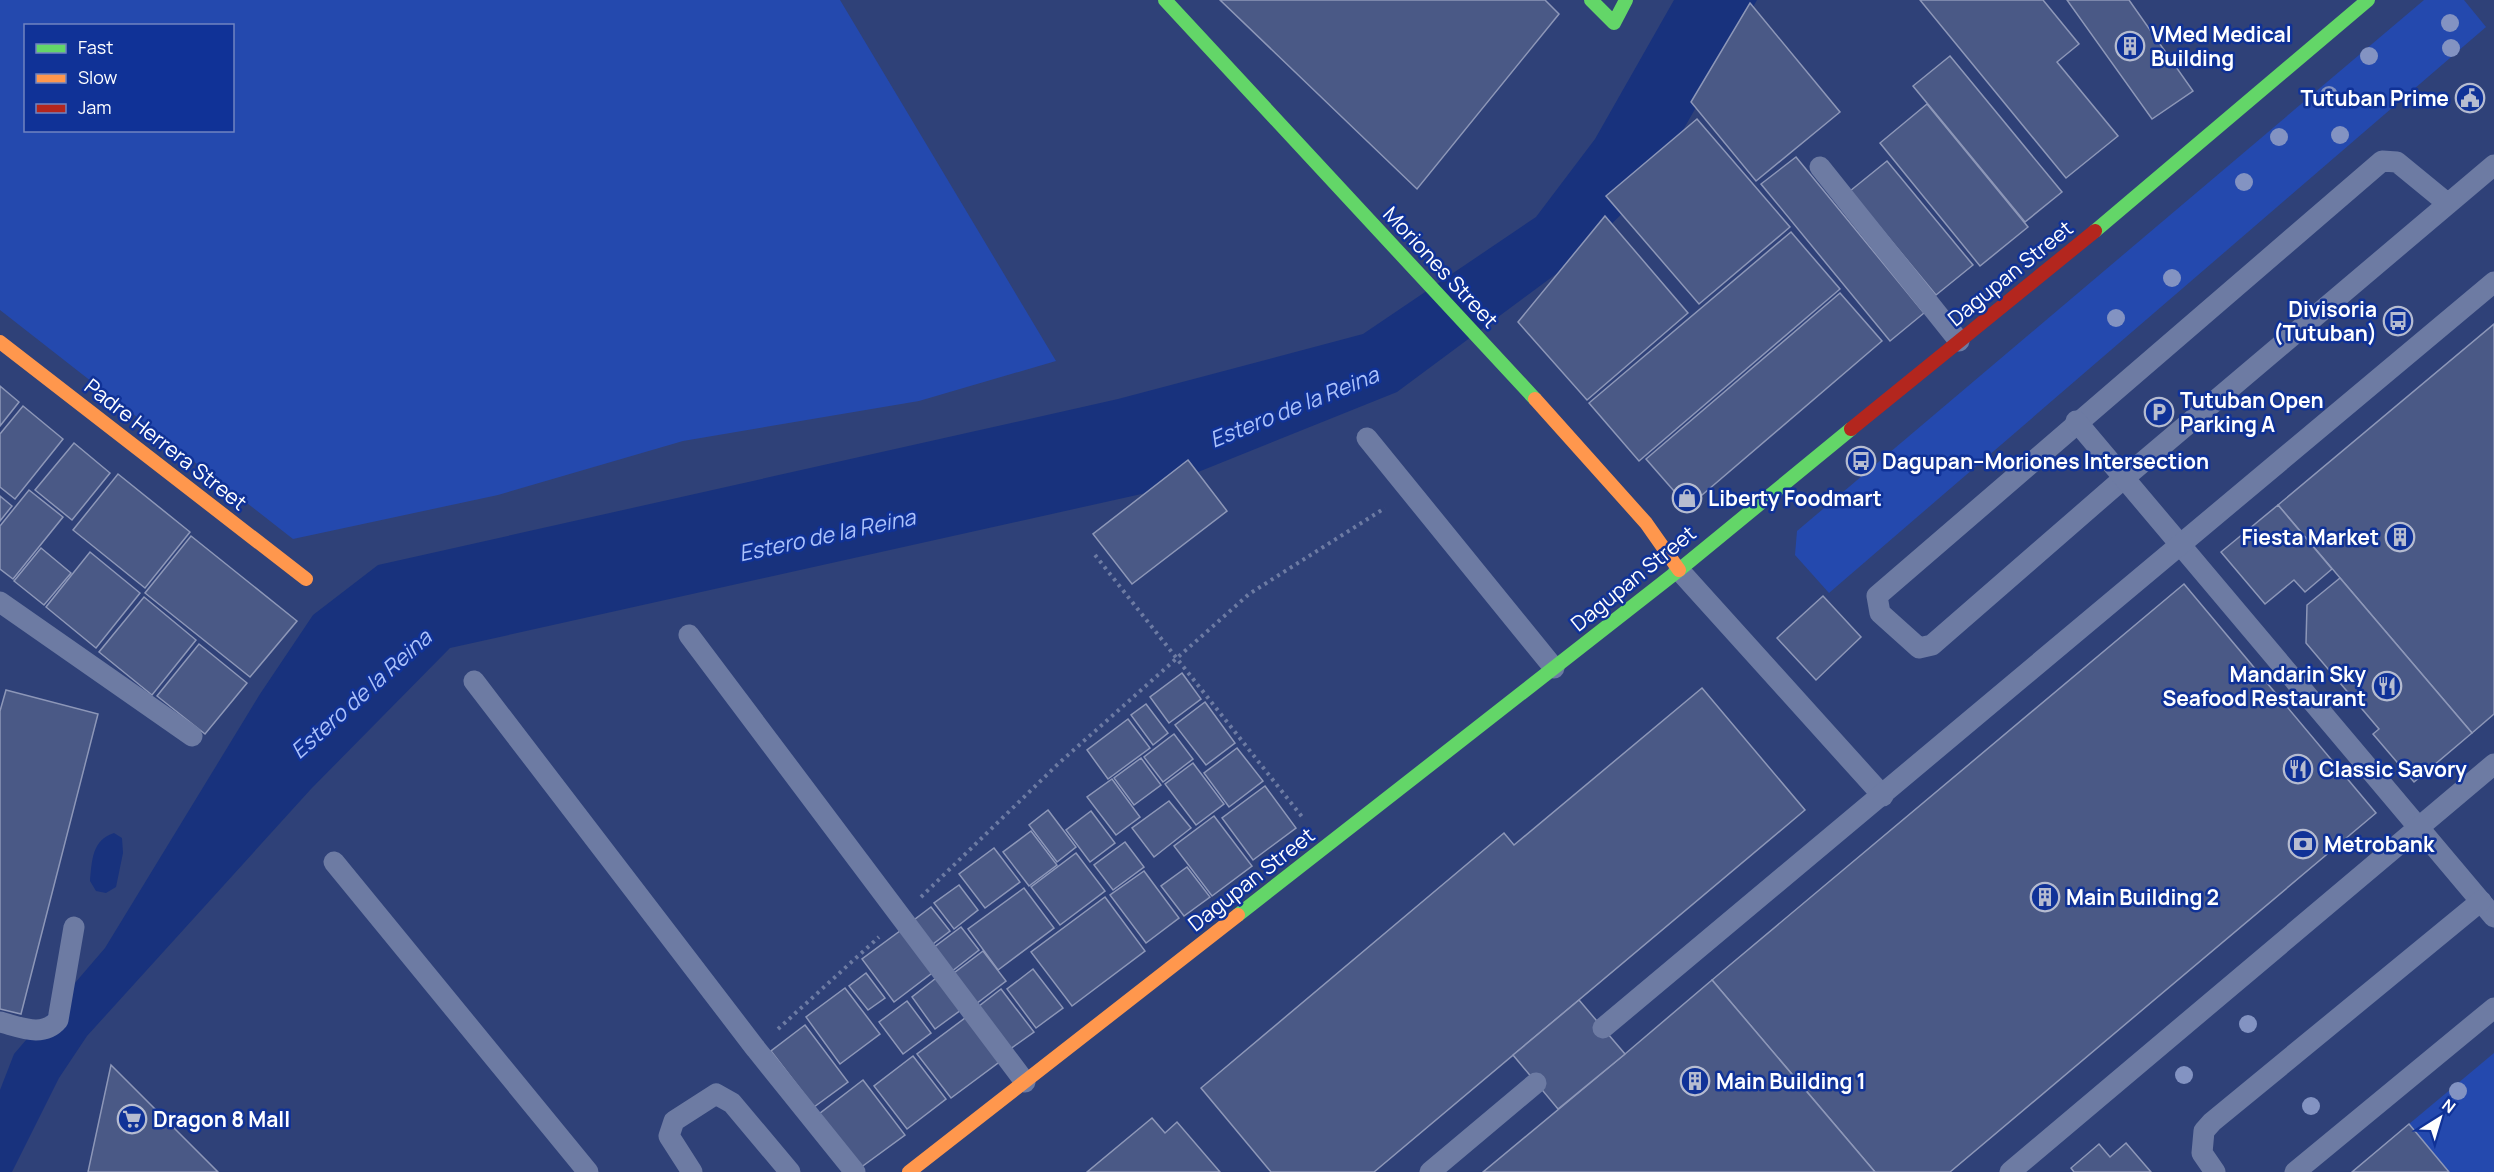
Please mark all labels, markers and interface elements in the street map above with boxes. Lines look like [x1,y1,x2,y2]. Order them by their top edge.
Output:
place label: VMed Medical Building [2151,20,2292,72]
legend [24,24,234,132]
building icon: VMed Medical Building [2114,30,2146,62]
text: Fast [78,35,113,59]
text: Slow [78,65,118,89]
public building icon: Tutuban Prime [2454,82,2486,114]
place label: Tutuban Prime [2301,84,2449,112]
text: Jam [78,95,112,119]
street label: Moriones Street [1377,200,1505,334]
street label: Dagupan Street [1942,214,2078,332]
place label: Divisoria (Tutuban) [2273,295,2377,347]
bus stop icon: Divisoria (Tutuban) [2382,305,2414,337]
water label: Estero de la Reina [1205,359,1385,455]
street label: Padre Herrera Street [79,372,253,516]
place label: Tutuban Open Parking A [2180,386,2324,438]
parking icon: Tutuban Open Parking A [2143,396,2175,428]
bus stop icon: Dagupan–Moriones Intersection [1845,445,1877,477]
place label: Dagupan–Moriones Intersection [1882,447,2209,475]
shop icon: Liberty Foodmart [1671,482,1703,514]
place label: Liberty Foodmart [1708,484,1882,512]
water label: Estero de la Reina [736,501,920,568]
street label: Dagupan Street [1565,519,1701,637]
building icon: Fiesta Market [2384,521,2416,553]
place label: Fiesta Market [2241,523,2379,551]
water label: Estero de la Reina [284,622,439,765]
place label: Mandarin Sky Seafood Restaurant [2162,660,2366,712]
restaurant icon: Mandarin Sky Seafood Restaurant [2371,670,2403,702]
restaurant icon: Classic Savory [2282,753,2314,785]
place label: Classic Savory [2319,755,2467,783]
street label: Dagupan Street [1182,821,1320,937]
bank icon: Metrobank [2287,828,2319,860]
place label: Metrobank [2324,830,2435,858]
building icon: Main Building 2 [2029,881,2061,913]
place label: Main Building 2 [2066,883,2219,911]
building icon: Main Building 1 [1679,1065,1711,1097]
place label: Main Building 1 [1716,1067,1866,1095]
north arrow [2410,1088,2470,1148]
text: N [2438,1094,2460,1118]
supermarket icon: Dragon 8 Mall [116,1103,148,1135]
place label: Dragon 8 Mall [153,1105,290,1133]

